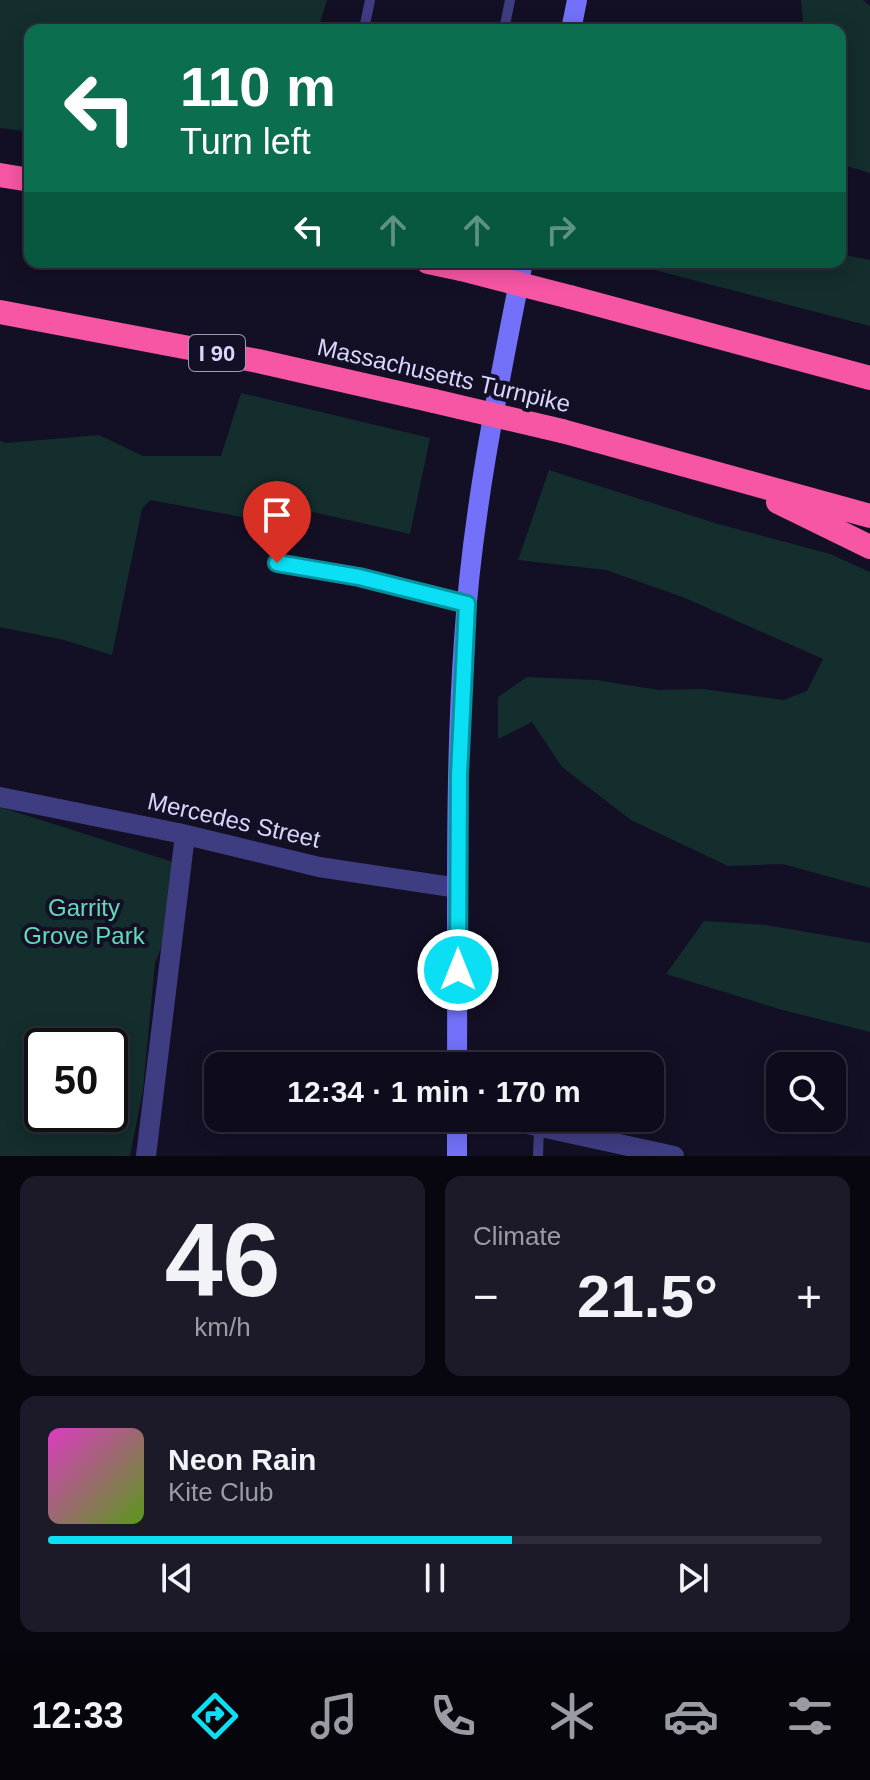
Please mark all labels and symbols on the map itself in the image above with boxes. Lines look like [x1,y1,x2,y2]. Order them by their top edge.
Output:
street label: Massachusetts Turnpike [315,333,573,417]
road number: I 90 [189,335,245,371]
pin [243,481,311,563]
street label: Mercedes Street [145,787,323,853]
park label: Garrity Grove Park [23,894,146,949]
position arrow [416,928,500,1012]
speed limit sign: 50 [24,1028,128,1132]

